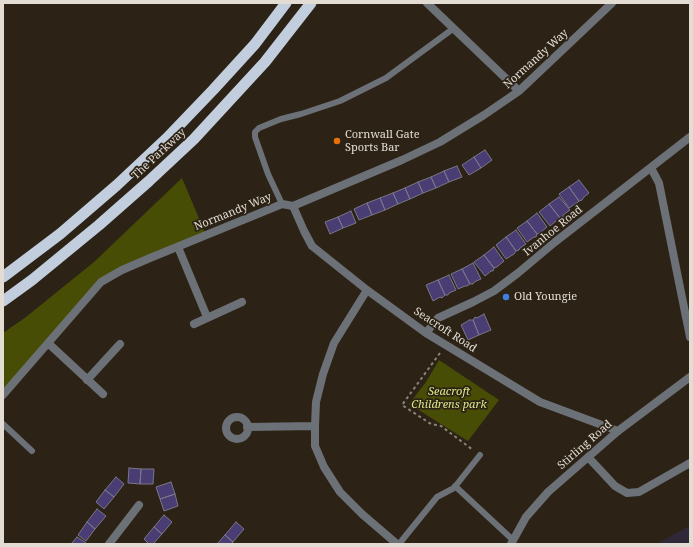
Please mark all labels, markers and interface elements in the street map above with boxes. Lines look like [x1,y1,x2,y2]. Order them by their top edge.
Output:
street label: Normandy Way [501,27,571,91]
street label: The Parkway [129,126,189,182]
place label: Cornwall Gate Sports Bar [345,128,420,154]
marker: Cornwall Gate Sports Bar [332,136,342,146]
street label: Normandy Way [192,190,274,234]
street label: Ivanhoe Road [521,203,585,259]
place label: Old Youngie [514,290,577,304]
marker: Old Youngie [501,292,511,302]
street label: Seacroft Road [411,305,479,355]
park label: Seacroft Childrens park [411,385,487,411]
street label: Stirling Road [555,418,615,472]

